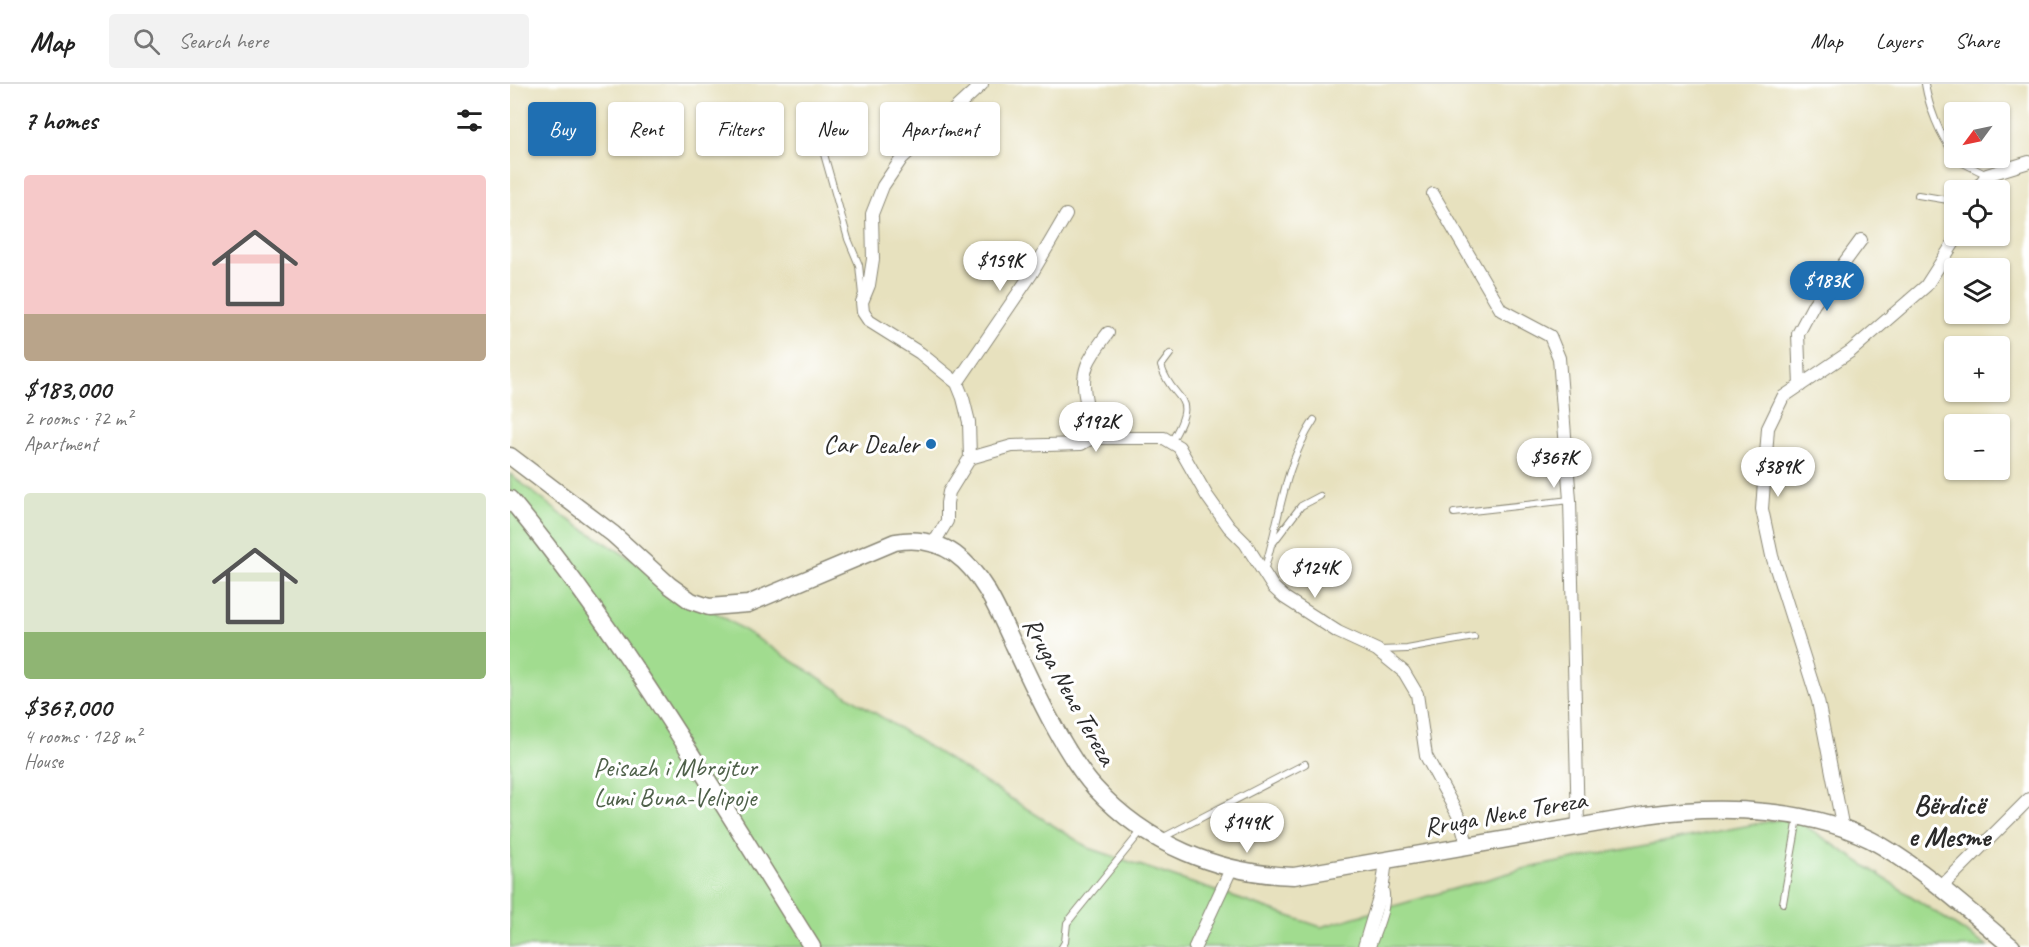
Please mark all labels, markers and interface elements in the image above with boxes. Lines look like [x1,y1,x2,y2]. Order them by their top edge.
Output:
search box [109,14,529,68]
text: Map [30,24,73,59]
icon: search [130,25,163,58]
text: Search here [178,27,268,55]
text: Map [1810,28,1843,54]
text: Layers [1876,28,1922,54]
text: Share [1955,28,1999,54]
chip: Buy [528,102,596,156]
chip: Rent [608,102,684,156]
chip: Filters [696,102,784,156]
chip: New [796,102,868,156]
chip: Apartment [880,102,1000,156]
north arrow [1944,102,2010,168]
map controls [1944,102,2010,480]
text: 7 homes [24,104,97,137]
icon: filters [453,104,486,137]
button: locate [1944,180,2010,246]
icon: home [201,214,309,322]
pin: $159K [958,241,1042,292]
text: $159K [977,248,1023,273]
button: layers [1944,258,2010,324]
pin: $183K [1785,261,1869,312]
text: $183K [1804,268,1850,293]
button: + [1944,336,2010,402]
text: $183,000 [24,373,111,406]
pin: $192K [1054,402,1138,453]
text: 2 rooms · 72 m² [24,406,132,431]
text: $192K [1073,409,1119,434]
button: − [1944,414,2010,480]
place label: Car Dealer [823,428,922,461]
text: Apartment [24,431,97,456]
marker: Car Dealer [924,437,938,451]
pin: $367K [1512,438,1596,489]
text: $367K [1531,445,1577,470]
pin: $389K [1736,447,1820,498]
text: $389K [1755,454,1801,479]
icon: home [201,532,309,640]
pin: $124K [1273,548,1357,599]
text: $124K [1292,555,1338,580]
street label: Rruga Nene Tereza [1015,611,1125,772]
text: $367,000 [24,691,112,724]
text: 4 rooms · 128 m² [24,724,141,749]
text: House [24,749,63,774]
park label: Peisazh i Mbrojtur Lumi Buna-Velipoje [593,751,759,814]
street label: Rruga Nene Tereza [1421,783,1590,844]
district label: Bërdicë e Mesme [1908,787,1993,854]
pin: $149K [1205,803,1289,854]
text: $149K [1224,810,1270,835]

